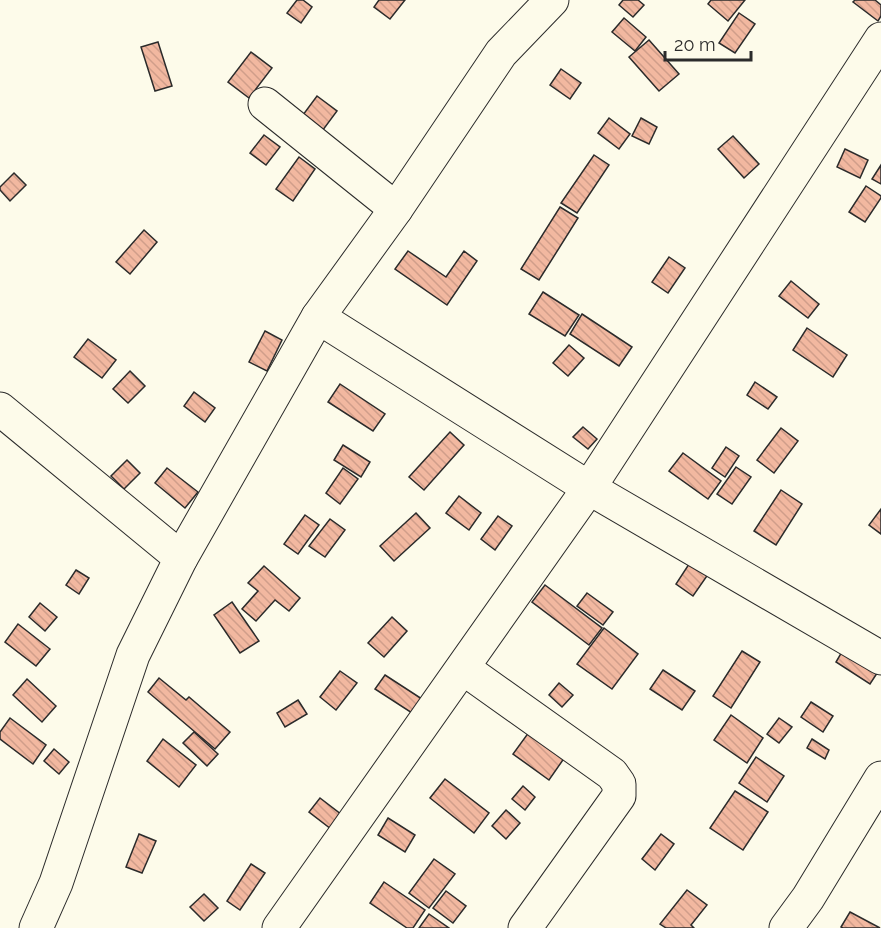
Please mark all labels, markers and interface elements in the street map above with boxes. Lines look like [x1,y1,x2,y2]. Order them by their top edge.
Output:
scale bar [665,24,750,62]
text: 20 m [674,34,716,55]

